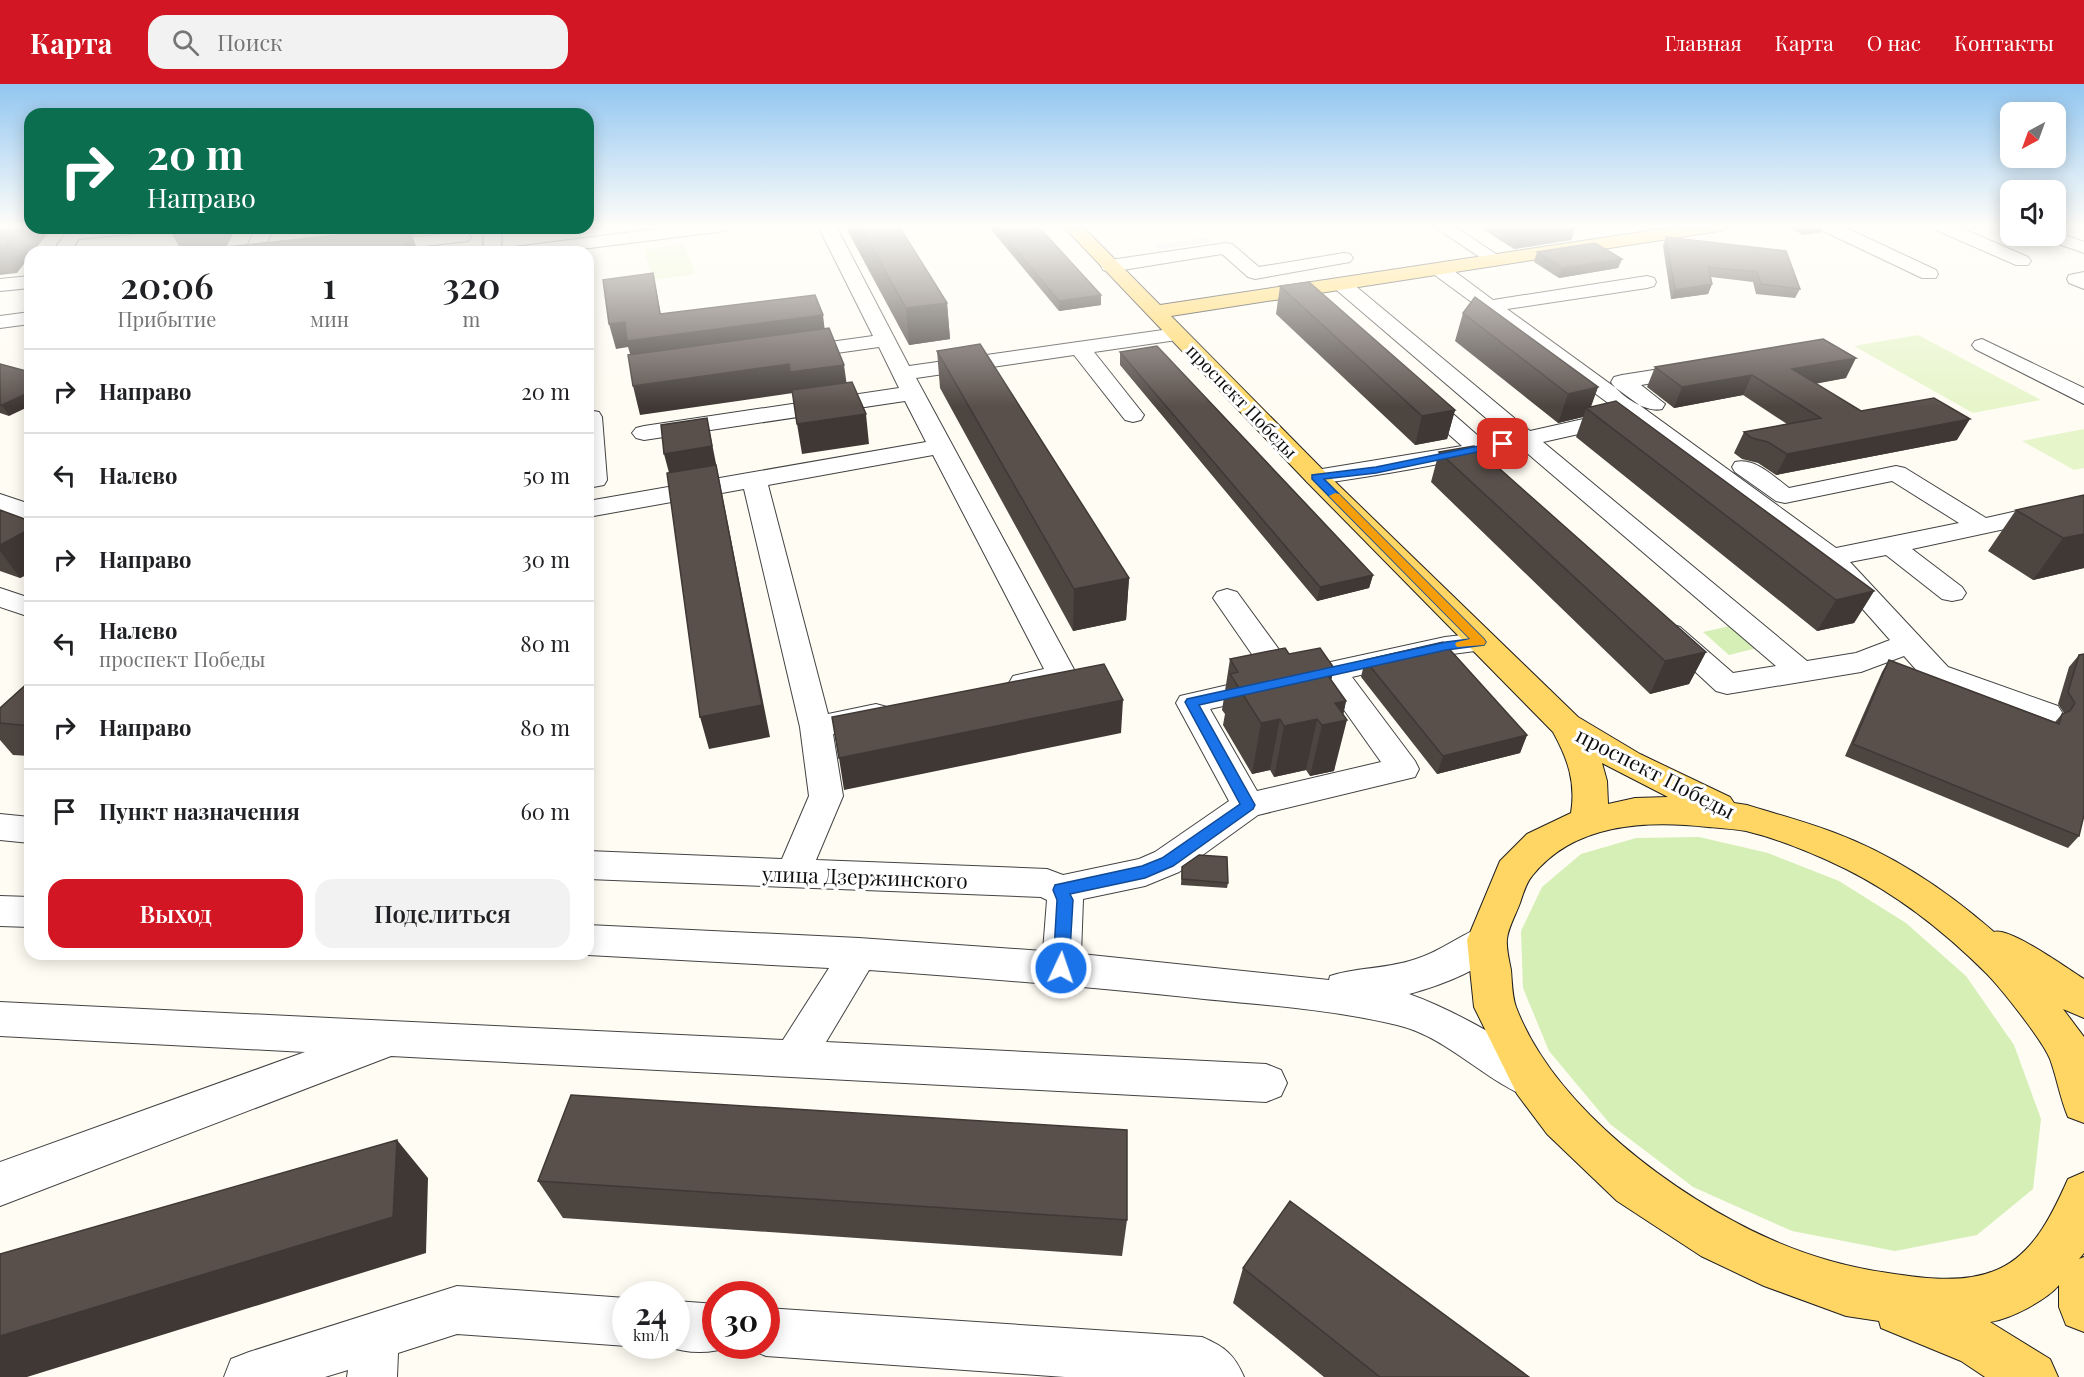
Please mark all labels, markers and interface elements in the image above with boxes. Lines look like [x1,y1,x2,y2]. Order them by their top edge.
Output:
search box [148,15,568,69]
text: Карта [30,24,112,61]
icon: search [169,26,202,59]
text: Поиск [217,27,283,57]
text: Главная [1664,28,1742,56]
text: Карта [1775,28,1834,56]
text: О нас [1867,28,1921,56]
text: Контакты [1954,28,2054,56]
north arrow [2000,102,2066,168]
map controls [2000,102,2066,246]
text: 20 m [147,125,244,181]
icon: right [48,132,126,210]
text: Направо [147,179,256,215]
button: sound [2000,180,2066,246]
text: 20:06 [120,260,214,308]
text: 1 [323,260,336,308]
text: 320 [442,260,500,308]
text: Прибытие [117,305,216,332]
text: мин [310,305,349,332]
text: m [463,305,480,332]
street label: проспект Победы [1181,339,1303,463]
icon: right [48,375,81,408]
text: Направо [99,376,192,406]
text: 20 m [521,376,570,406]
pin [1477,418,1528,469]
icon: arrive [1486,427,1519,460]
icon: left [48,459,81,492]
text: Налево [99,460,177,490]
text: 50 m [523,460,570,490]
icon: right [48,543,81,576]
text: Направо [99,544,192,574]
text: 30 m [522,544,570,574]
text: Налево [99,615,177,645]
icon: left [48,627,81,660]
text: 80 m [520,628,570,658]
text: проспект Победы [99,645,265,672]
icon: right [48,711,81,744]
text: Направо [99,712,192,742]
text: 80 m [520,712,570,742]
street label: проспект Победы [1572,720,1740,824]
icon: arrive [48,795,81,828]
text: Пункт назначения [99,796,300,826]
text: 60 m [520,796,570,826]
street label: улица Дзержинского [761,858,968,894]
button: Выход [48,879,303,948]
button: Поделиться [315,879,570,948]
position arrow [1029,936,1093,1000]
speed limit sign: 30 [702,1281,780,1359]
text: 24 [635,1293,667,1333]
text: km/h [633,1325,669,1345]

